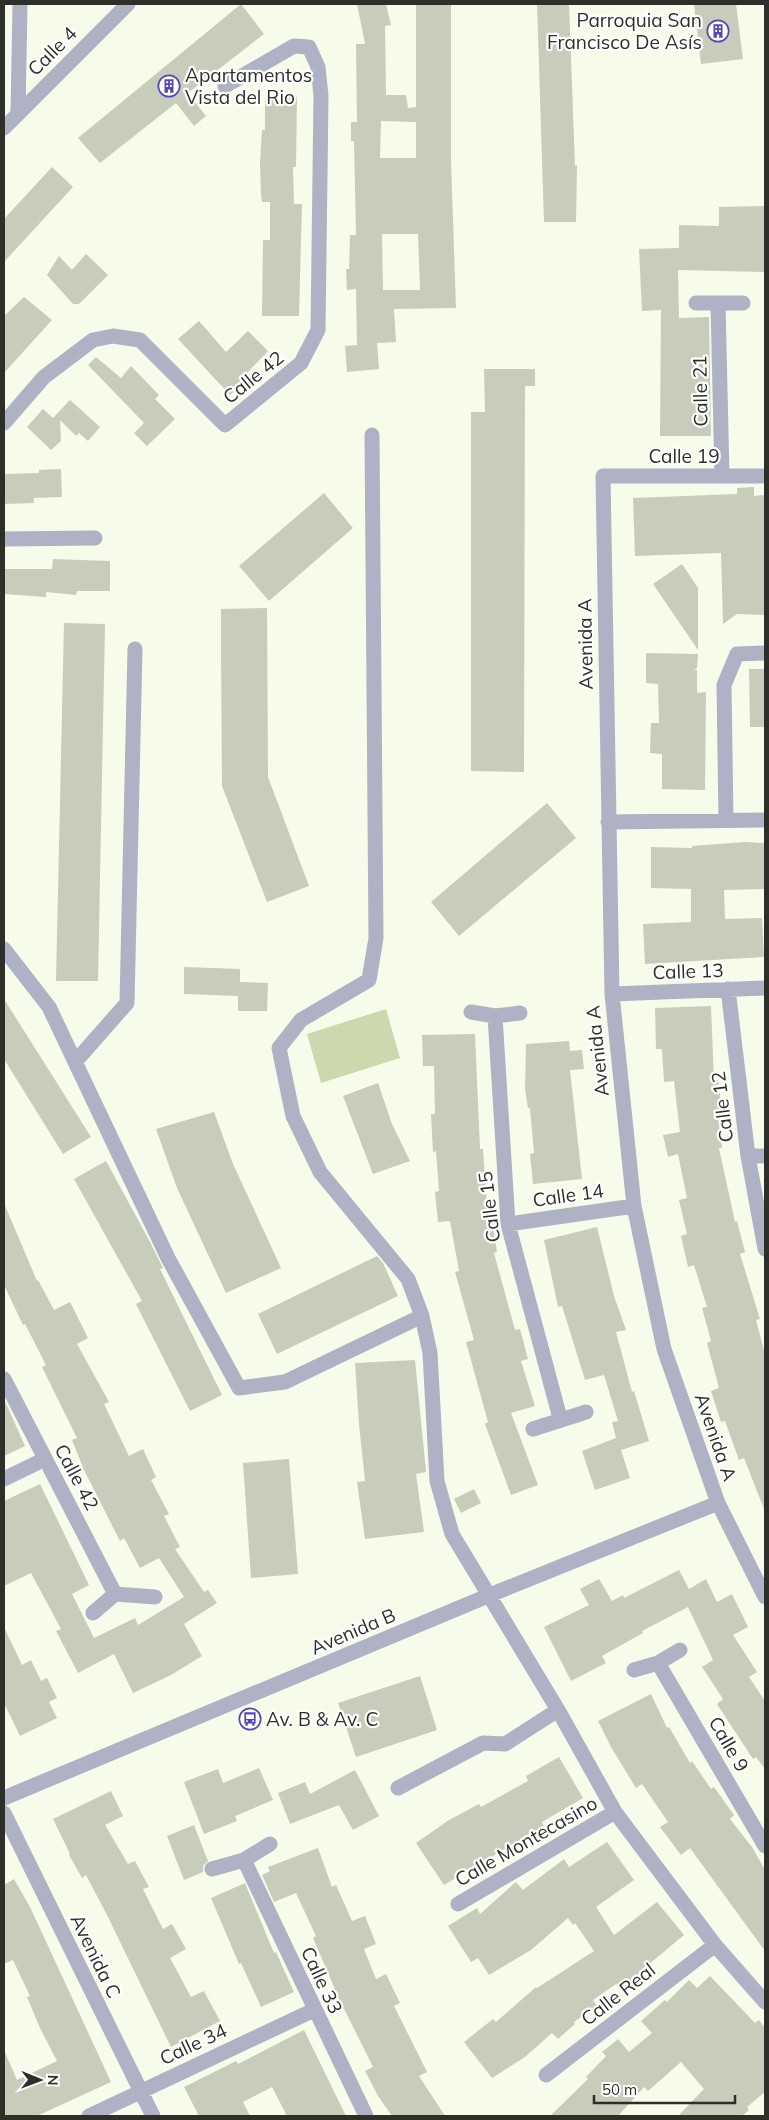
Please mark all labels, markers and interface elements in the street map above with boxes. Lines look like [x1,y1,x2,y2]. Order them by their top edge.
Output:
place label: Parroquia San Francisco De Asís [547,8,702,54]
building icon: Parroquia San Francisco De Asís [706,19,730,43]
street label: Calle 4 [22,21,82,81]
place label: Apartamentos Vista del Rio [185,63,312,109]
building icon: Apartamentos Vista del Rio [157,74,181,98]
street label: Calle 42 [218,345,288,409]
street label: Calle 21 [687,355,713,427]
street label: Calle 19 [648,444,720,468]
street label: Avenida A [572,598,598,690]
street label: Calle 13 [652,958,724,984]
street label: Avenida A [580,1004,614,1098]
street label: Calle 12 [706,1070,738,1144]
street label: Calle 15 [473,1170,505,1244]
street label: Calle 14 [531,1178,605,1212]
street label: Avenida A [690,1390,742,1484]
street label: Calle 42 [50,1440,104,1514]
street label: Avenida B [307,1602,399,1660]
bus stop icon: Av. B & Av. C [238,1707,262,1731]
place label: Av. B & Av. C [266,1707,378,1731]
street label: Calle 9 [704,1712,754,1776]
street label: Calle Montecasino [451,1791,601,1891]
street label: Avenida C [65,1910,127,2002]
street label: Calle 33 [296,1943,348,2017]
street label: Calle Real [576,1958,660,2030]
street label: Calle 34 [156,2018,230,2070]
north arrow [15,2055,65,2105]
scale bar [594,2072,735,2104]
text: N [44,2075,62,2086]
text: 50 m [602,2080,637,2099]

